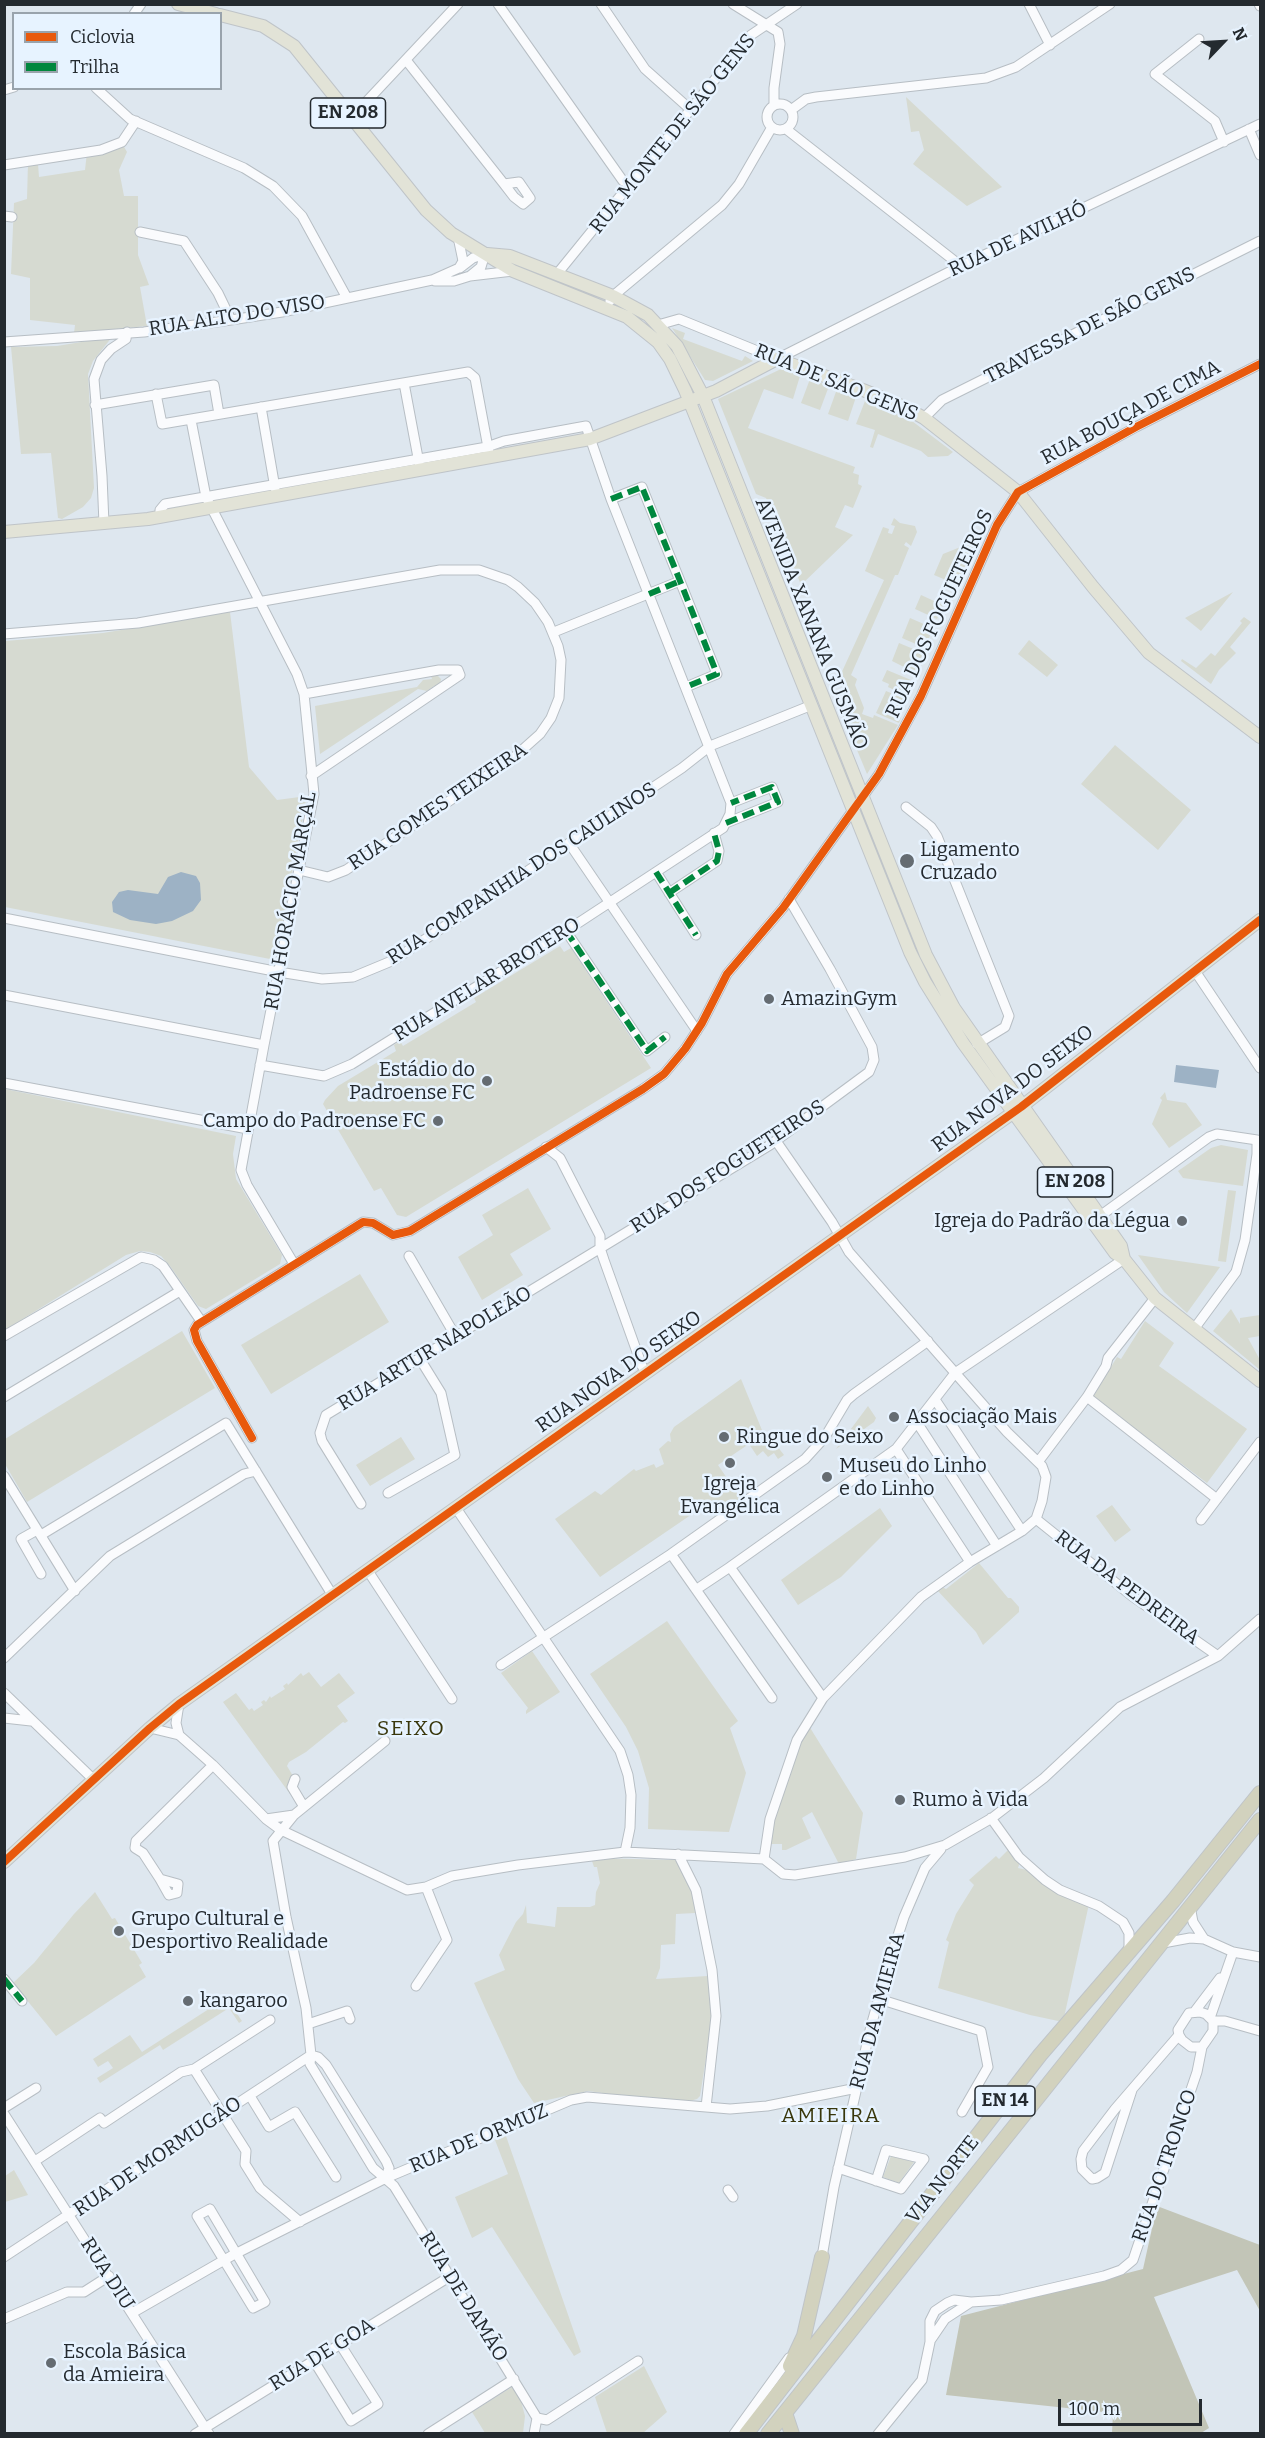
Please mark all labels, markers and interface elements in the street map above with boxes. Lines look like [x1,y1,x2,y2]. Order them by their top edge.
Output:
legend [12,12,222,90]
north arrow [1193,12,1253,72]
text: N [1229,25,1251,44]
text: Ciclovia [70,26,135,48]
street label: RUA MONTE DE SÃO GENS [585,29,761,239]
text: Trilha [70,56,119,78]
road number: EN 208 [310,98,386,128]
street label: RUA DE AVILHÓ [945,197,1091,283]
street label: TRAVESSA DE SÃO GENS [981,262,1199,390]
street label: RUA ALTO DO VISO [147,290,327,342]
street label: RUA DE SÃO GENS [751,339,921,427]
street label: RUA BOUÇA DE CIMA [1037,356,1225,470]
street label: AVENIDA XANANA GUSMÃO [749,494,873,754]
street label: RUA DOS FOGUETEIROS [881,506,999,722]
street label: RUA GOMES TEIXEIRA [344,738,532,876]
street label: RUA COMPANHIA DOS CAULINOS [383,778,661,970]
street label: RUA HORÁCIO MARÇAL [260,790,322,1012]
place label: Ligamento Cruzado [920,838,1020,885]
marker: Ligamento Cruzado [898,852,916,870]
street label: RUA AVELAR BROTERO [389,913,585,1047]
place label: AmazinGym [781,987,897,1011]
marker: AmazinGym [762,992,776,1006]
street label: RUA NOVA DO SEIXO [927,1020,1099,1158]
place label: Estádio do Padroense FC [349,1058,475,1105]
marker: Estádio do Padroense FC [480,1074,494,1088]
street label: RUA DOS FOGUETEIROS [626,1095,830,1239]
place label: Campo do Padroense FC [203,1109,426,1133]
marker: Campo do Padroense FC [431,1114,445,1128]
road number: EN 208 [1038,1167,1112,1197]
place label: Igreja do Padrão da Légua [934,1209,1170,1233]
marker: Igreja do Padrão da Légua [1175,1214,1189,1228]
street label: RUA ARTUR NAPOLEÃO [334,1282,536,1416]
street label: RUA NOVA DO SEIXO [532,1306,706,1438]
place label: Associação Mais [906,1405,1057,1429]
marker: Associação Mais [887,1410,901,1424]
place label: Ringue do Seixo [736,1425,884,1449]
marker: Ringue do Seixo [717,1430,731,1444]
place label: Museu do Linho e do Linho [839,1454,987,1501]
marker: Igreja Evangélica [723,1456,737,1470]
marker: Museu do Linho e do Linho [820,1470,834,1484]
place label: Igreja Evangélica [680,1472,780,1519]
street label: RUA DA PEDREIRA [1050,1526,1204,1650]
district label: SEIXO [377,1716,445,1742]
place label: Rumo à Vida [912,1788,1028,1812]
marker: Rumo à Vida [893,1793,907,1807]
place label: Grupo Cultural e Desportivo Realidade [131,1907,328,1954]
marker: Grupo Cultural e Desportivo Realidade [112,1924,126,1938]
street label: RUA DA AMIEIRA [845,1930,911,2092]
place label: kangaroo [200,1989,288,2013]
marker: kangaroo [181,1994,195,2008]
road number: EN 14 [975,2086,1035,2116]
street label: RUA DO TRONCO [1128,2086,1202,2246]
street label: RUA DE MORMUGÃO [70,2092,246,2222]
street label: RUA DE ORMUZ [406,2099,552,2179]
district label: AMIEIRA [781,2103,881,2129]
street label: VIA NORTE [901,2131,985,2229]
street label: RUA DE DAMÃO [413,2228,513,2366]
street label: RUA DIU [75,2233,139,2315]
street label: RUA DE GOA [265,2313,379,2397]
place label: Escola Básica da Amieira [63,2340,186,2387]
marker: Escola Básica da Amieira [44,2356,58,2370]
scale bar [1061,2387,1205,2425]
text: 100 m [1069,2398,1120,2420]

